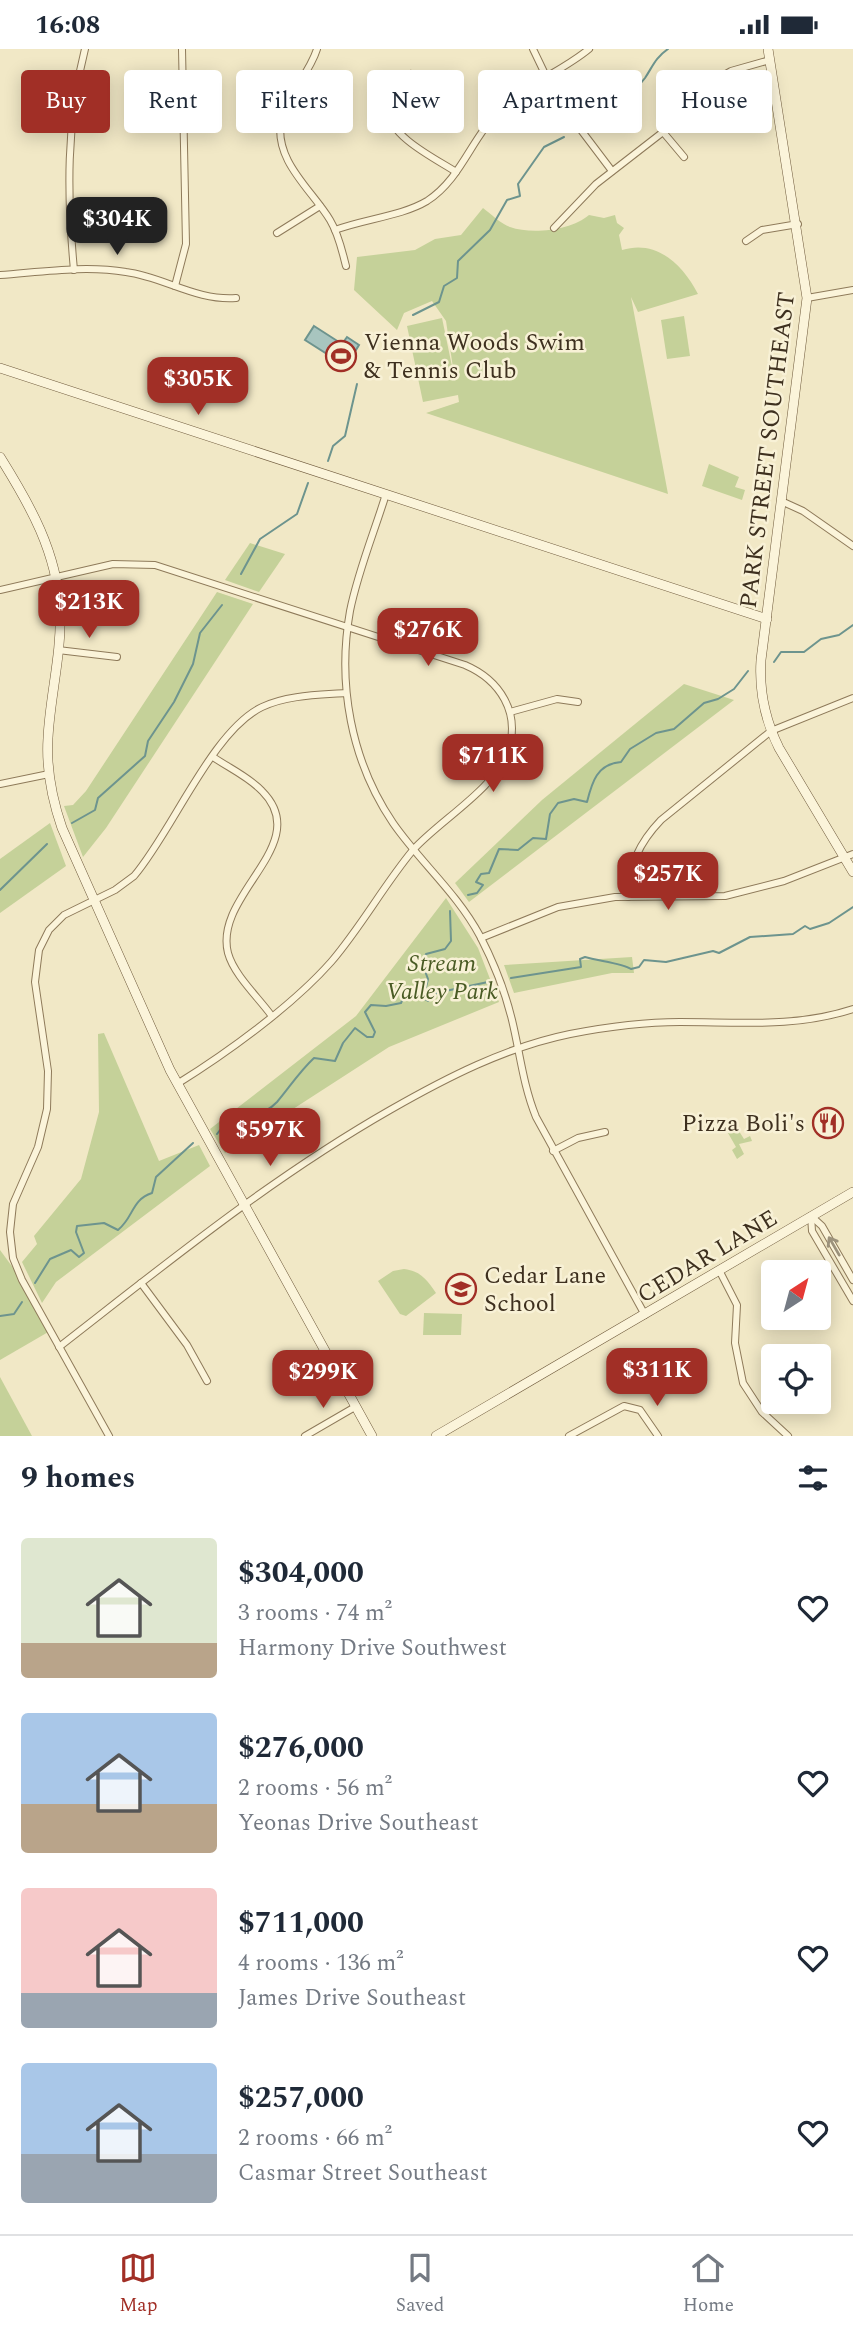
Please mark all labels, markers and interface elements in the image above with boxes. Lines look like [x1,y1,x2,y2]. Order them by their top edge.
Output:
text: 16:08 [35,5,100,45]
chip: Buy [21,70,110,133]
chip: Rent [124,70,222,133]
chip: Filters [236,70,353,133]
chip: New [367,70,464,133]
chip: Apartment [478,70,642,133]
chip: House [656,70,772,133]
pin: $304K [68,197,166,257]
text: $304K [82,202,152,237]
street label: PARK STREET SOUTHEAST [731,290,805,610]
place label: Vienna Woods Swim & Tennis Club [364,325,585,389]
sports icon: Vienna Woods Swim & Tennis Club [324,339,358,373]
pin: $305K [149,357,247,417]
text: $305K [163,362,233,397]
pin: $213K [40,581,138,640]
text: $213K [54,585,124,620]
pin: $276K [379,609,477,668]
text: $276K [393,613,463,648]
pin: $711K [444,735,542,794]
text: $711K [458,739,528,774]
pin: $257K [619,853,717,912]
text: $257K [633,857,703,892]
park label: Stream Valley Park [386,946,498,1010]
place label: Pizza Boli's [681,1106,805,1142]
restaurant icon: Pizza Boli's [811,1106,845,1140]
pin: $597K [221,1109,319,1168]
text: $597K [235,1113,305,1148]
street label: CEDAR LANE [630,1201,785,1313]
one-way arrow [827,1237,841,1257]
place label: Cedar Lane School [484,1258,606,1322]
north arrow [761,1260,831,1330]
map controls [761,1260,831,1414]
school or university icon: Cedar Lane School [444,1272,478,1306]
button: locate [761,1344,831,1414]
pin: $311K [608,1349,706,1408]
pin: $299K [274,1351,372,1410]
text: $311K [622,1353,692,1388]
text: $299K [288,1355,358,1390]
text: 9 homes [21,1455,135,1501]
icon: filters [794,1459,832,1497]
text: $304,000 [238,1550,364,1596]
icon: home [77,1566,161,1650]
icon: heart [794,1589,832,1627]
text: 3 rooms · 74 m² [238,1596,392,1631]
text: Harmony Drive Southwest [238,1631,507,1666]
text: $276,000 [238,1725,364,1771]
icon: home [77,1741,161,1825]
icon: heart [794,1764,832,1802]
text: 2 rooms · 56 m² [238,1771,392,1806]
text: Yeonas Drive Southeast [238,1806,479,1841]
text: $711,000 [238,1900,364,1946]
icon: home [77,1916,161,2000]
icon: heart [794,1939,832,1977]
text: 4 rooms · 136 m² [238,1946,404,1981]
text: James Drive Southeast [238,1981,466,2016]
text: $257,000 [238,2075,364,2121]
icon: home [77,2091,161,2175]
icon: heart [794,2114,832,2152]
text: 2 rooms · 66 m² [238,2121,392,2156]
text: Casmar Street Southeast [238,2156,488,2191]
tab: Map [119,2249,157,2320]
tab: Saved [396,2249,444,2320]
tab: Home [683,2249,734,2320]

